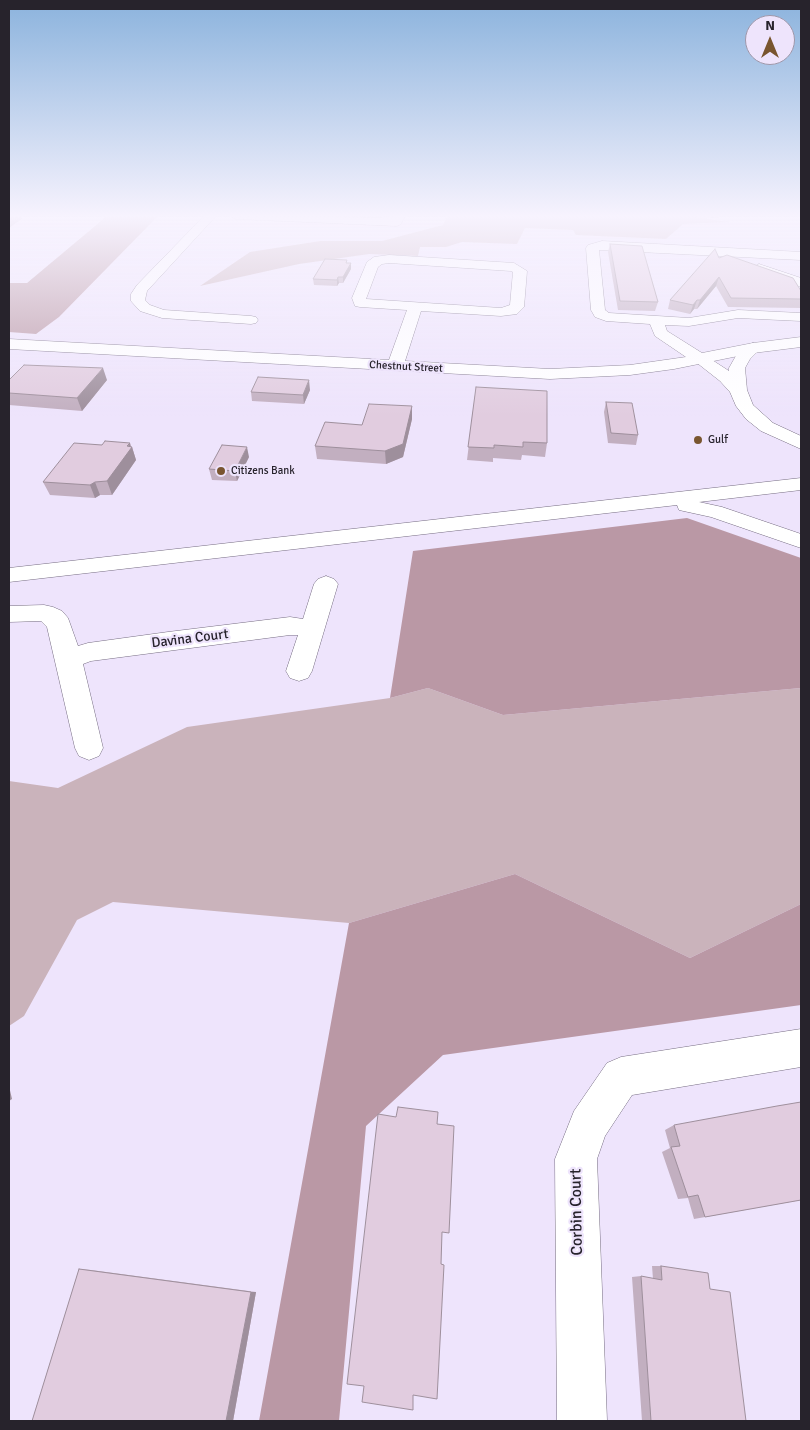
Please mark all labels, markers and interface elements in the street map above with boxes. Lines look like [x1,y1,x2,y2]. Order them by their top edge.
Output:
north arrow [745,15,795,65]
text: N [765,17,775,34]
street label: Chestnut Street [369,358,443,376]
place label: Gulf [708,433,728,447]
marker: Gulf [692,434,704,446]
place label: Citizens Bank [231,464,295,478]
marker: Citizens Bank [215,465,227,477]
street label: Davina Court [151,626,229,652]
street label: Corbin Court [567,1168,587,1256]

